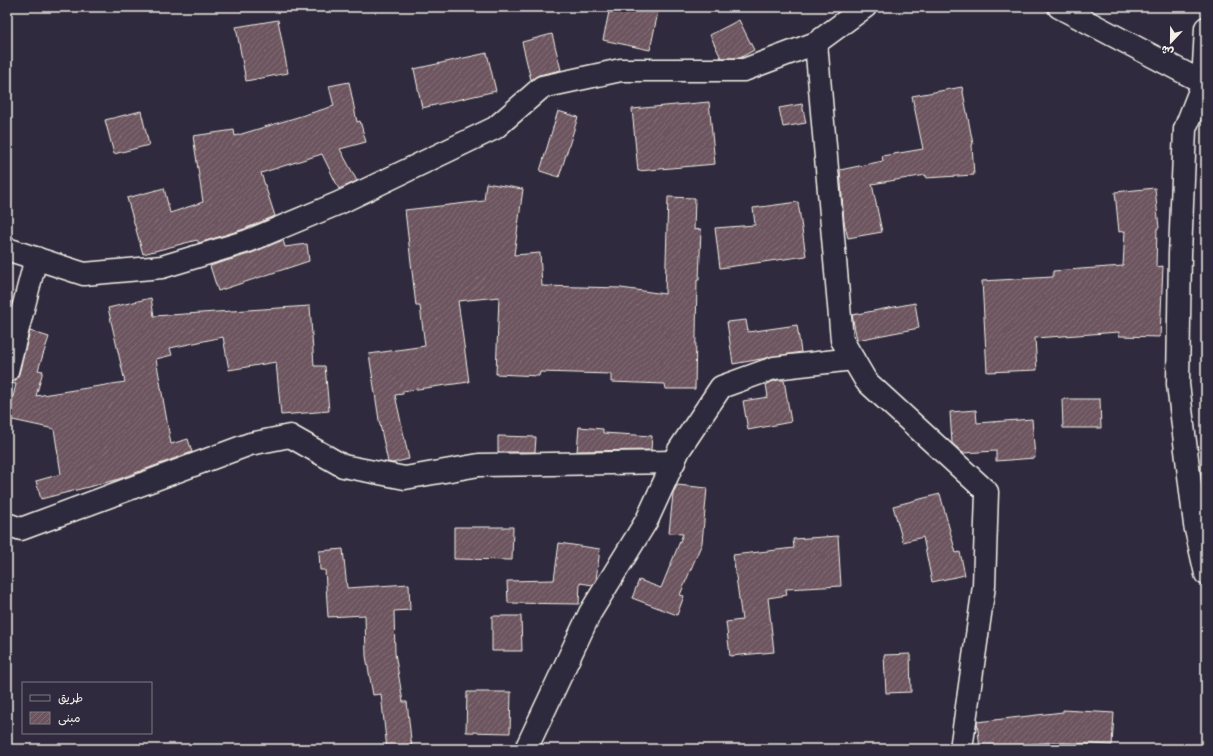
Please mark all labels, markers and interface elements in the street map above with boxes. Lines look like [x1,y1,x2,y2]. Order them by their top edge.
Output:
north arrow [1151,22,1191,62]
text: ش [1159,43,1175,59]
legend [22,682,152,734]
text: طريق [58,691,83,705]
text: مبنى [58,711,81,726]

